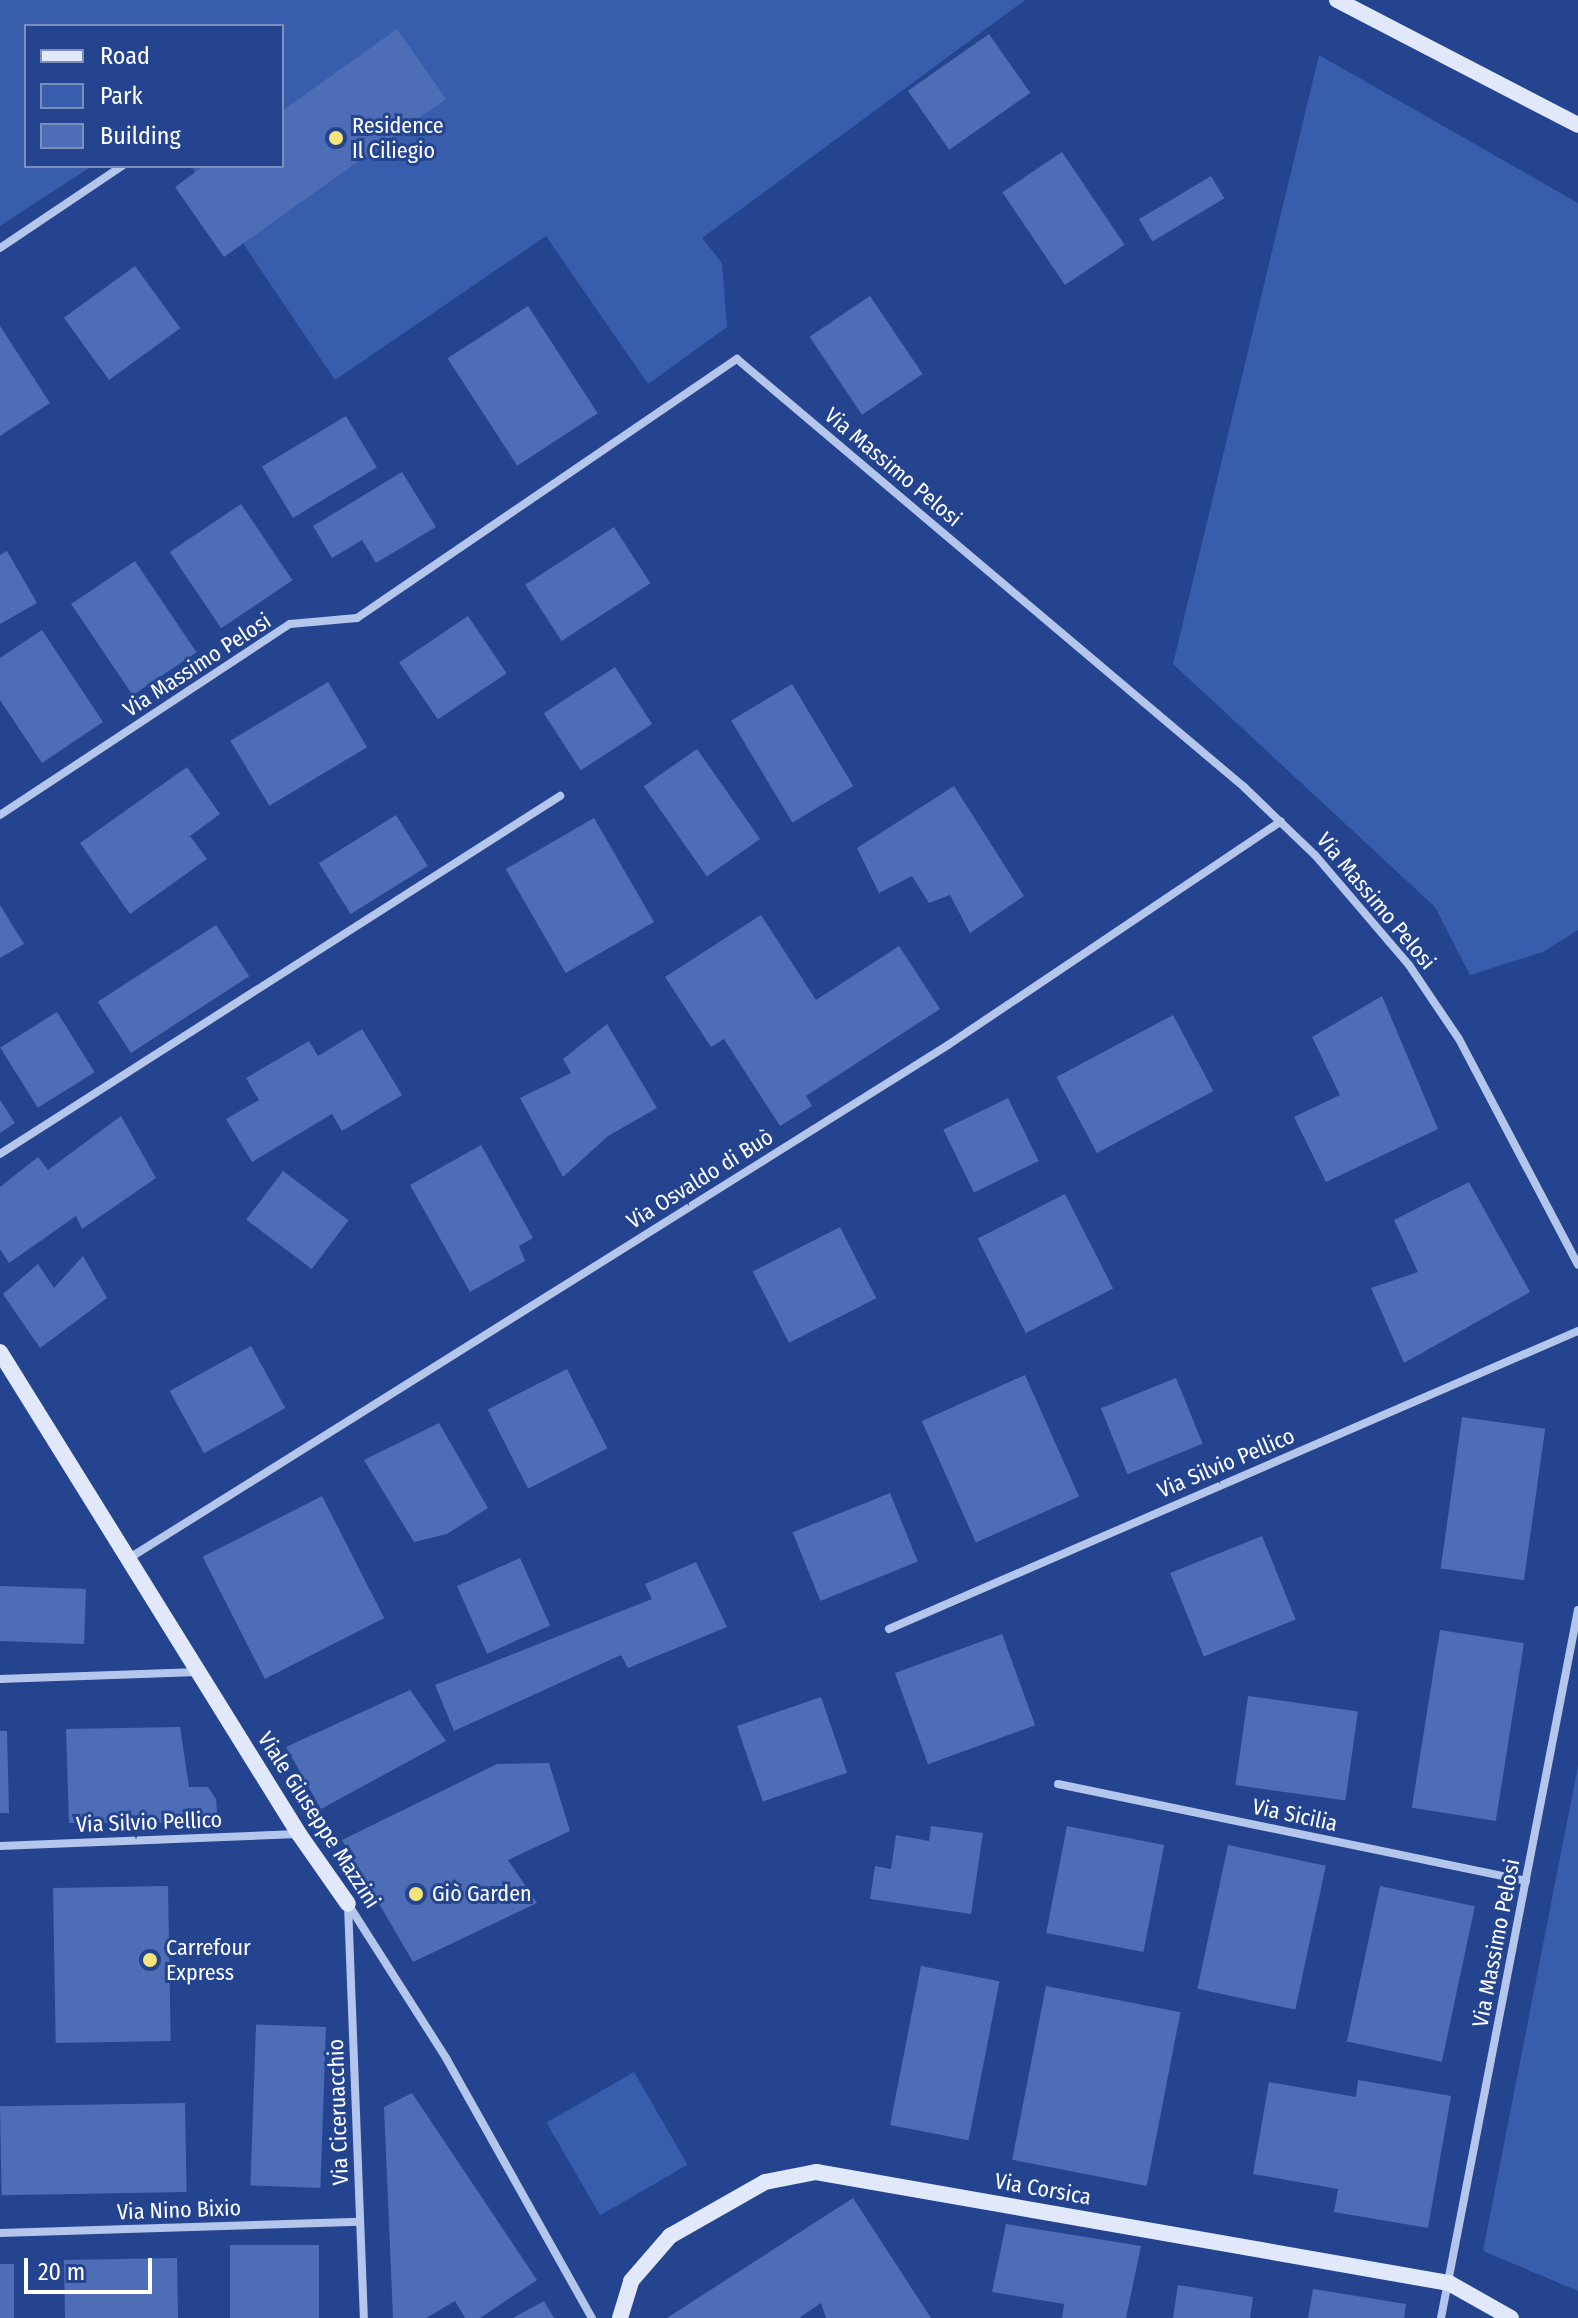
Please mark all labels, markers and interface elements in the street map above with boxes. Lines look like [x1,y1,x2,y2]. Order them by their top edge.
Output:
legend [24,24,284,168]
text: Road [100,42,150,70]
text: Park [100,82,143,110]
place label: Residence Il Ciliegio [352,112,444,164]
text: Building [100,122,181,150]
marker: Residence Il Ciliegio [327,129,345,147]
street label: Via Massimo Pelosi [819,402,967,532]
street label: Via Massimo Pelosi [118,607,276,723]
street label: Via Massimo Pelosi [1311,827,1441,975]
street label: Via Osvaldo di Buò [622,1123,778,1235]
street label: Via Silvio Pellico [1154,1422,1298,1504]
street label: Viale Giuseppe Mazzini [252,1727,386,1913]
street label: Via Sicilia [1250,1793,1340,1837]
street label: Via Silvio Pellico [75,1806,223,1838]
street label: Via Massimo Pelosi [1467,1857,1525,2029]
place label: Giò Garden [432,1881,532,1907]
marker: Giò Garden [407,1885,425,1903]
place label: Carrefour Express [166,1934,251,1986]
marker: Carrefour Express [141,1951,159,1969]
street label: Via Ciceruacchio [322,2038,354,2186]
street label: Via Corsica [993,2168,1093,2210]
street label: Via Nino Bixio [116,2195,242,2225]
scale bar [28,2242,156,2292]
text: 20 m [38,2258,85,2286]

